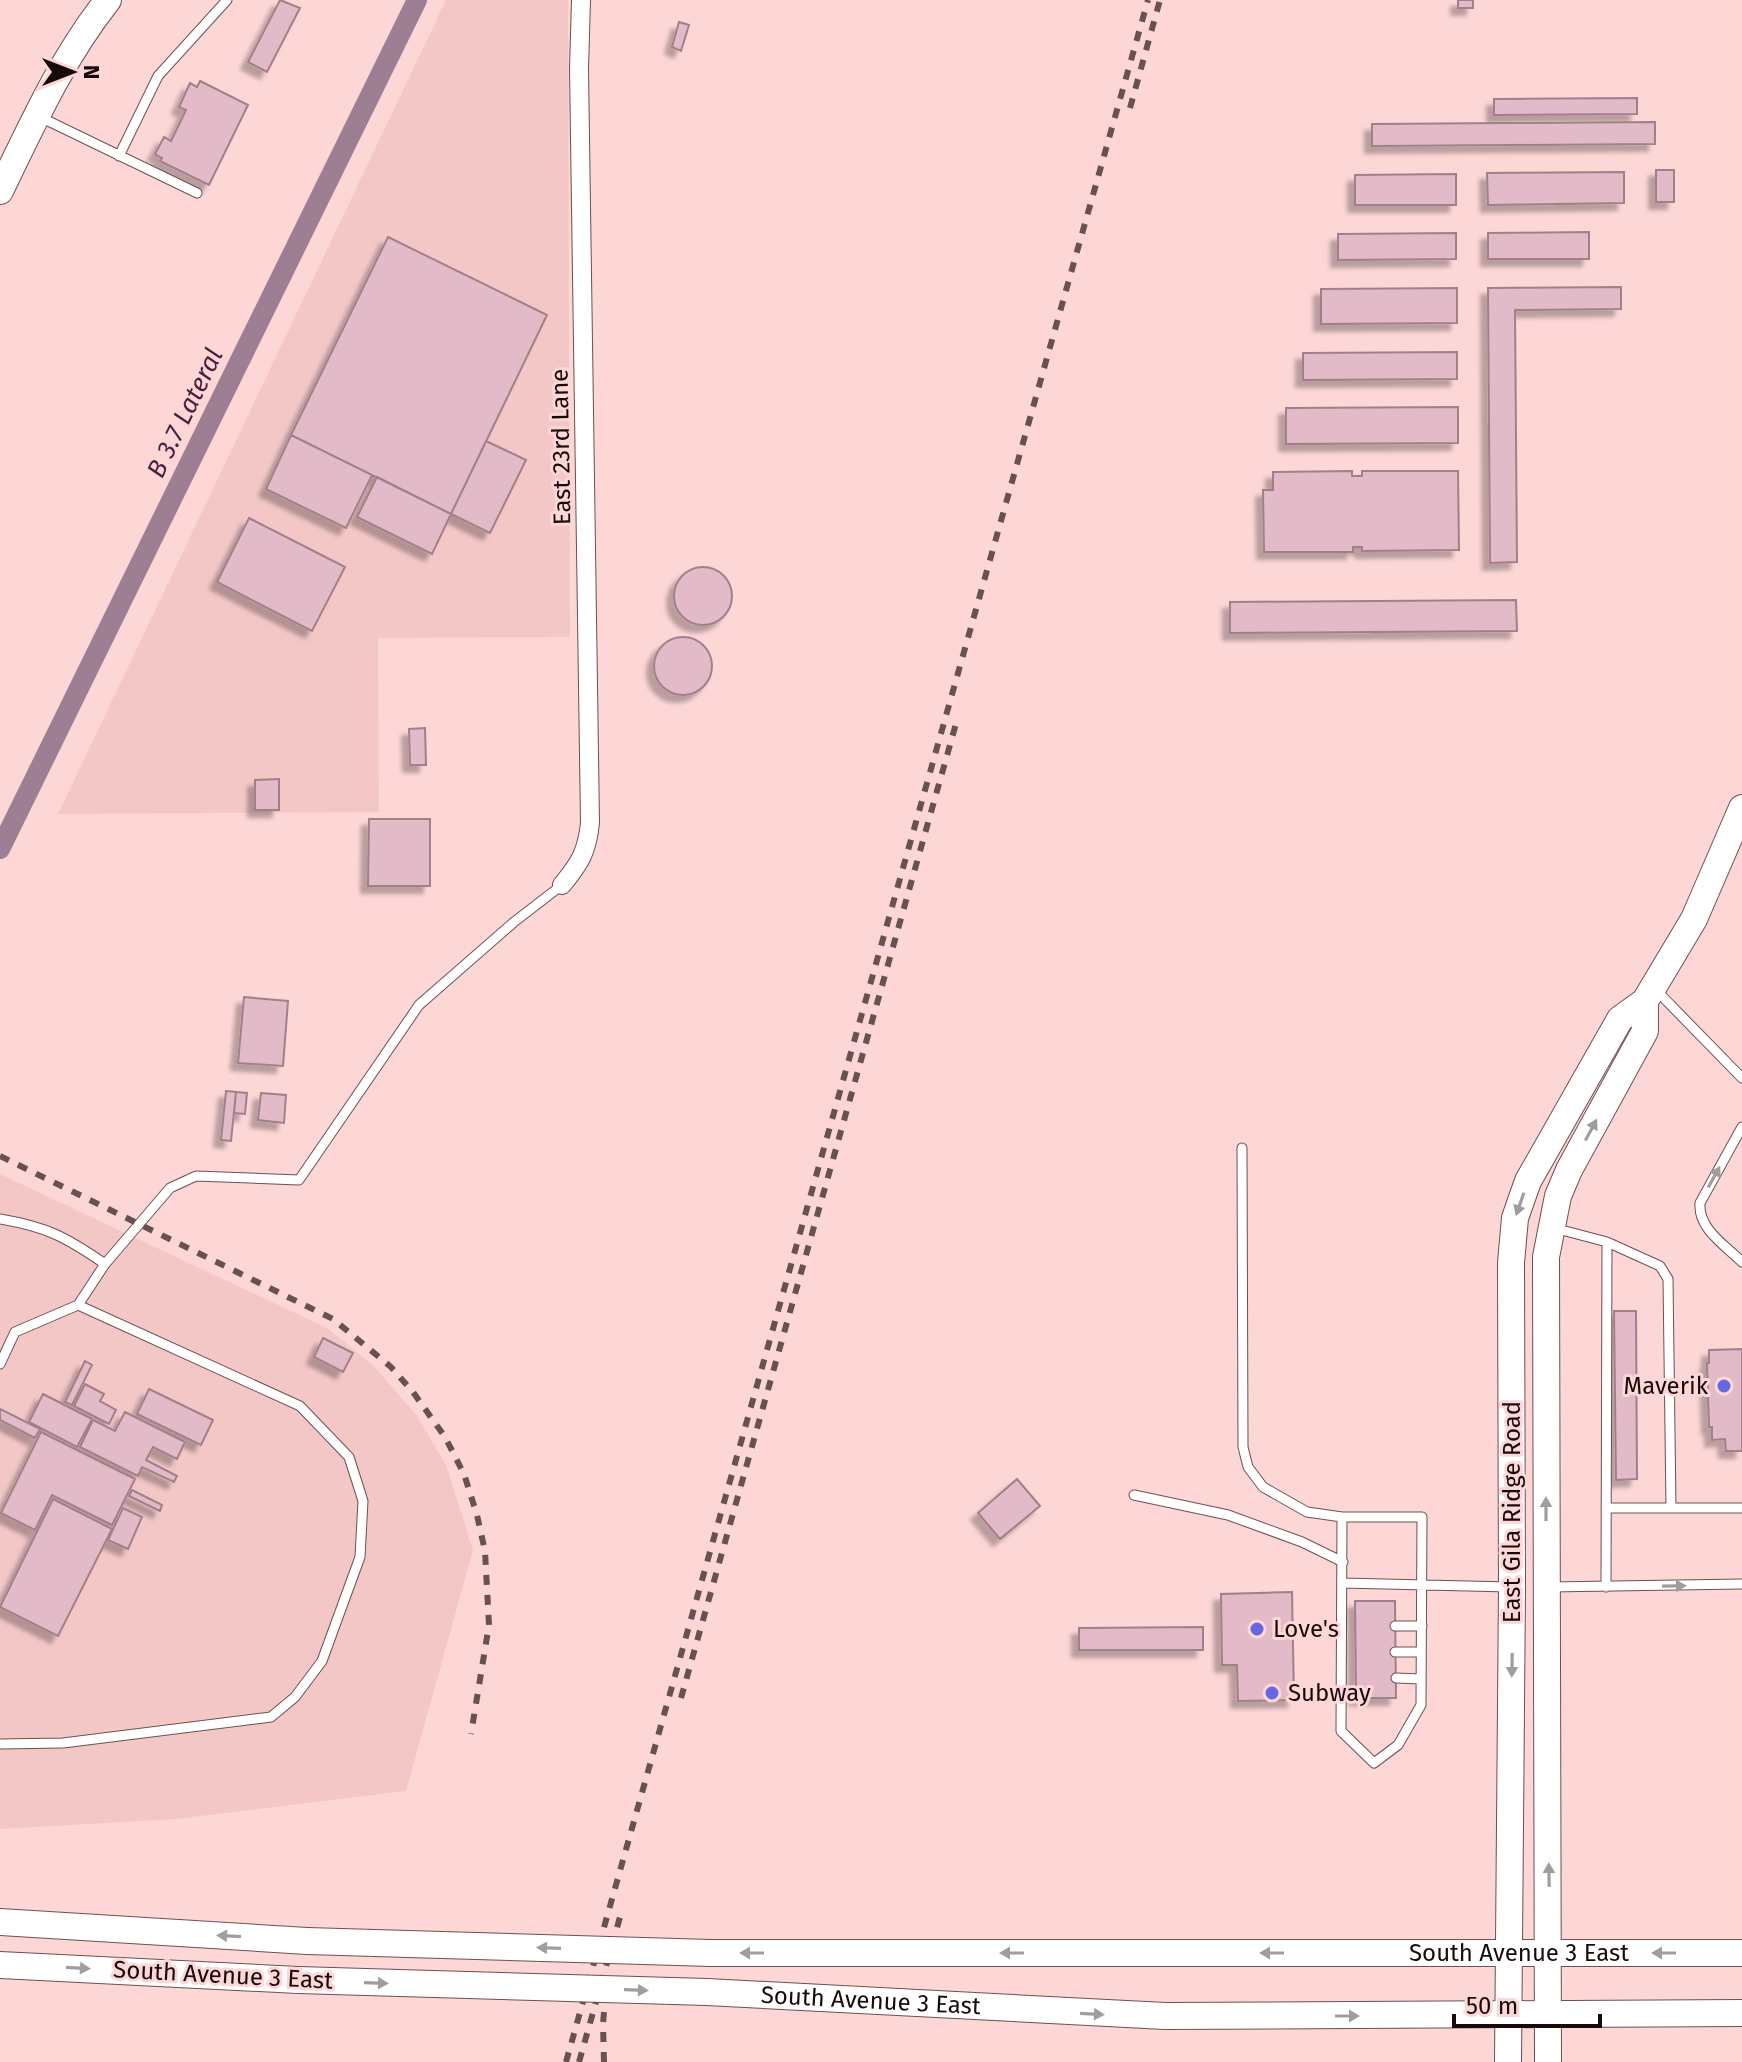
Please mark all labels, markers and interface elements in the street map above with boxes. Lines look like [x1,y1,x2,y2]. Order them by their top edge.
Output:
north arrow [32,32,112,112]
text: N [78,65,105,79]
water label: B 3.7 Lateral [140,343,230,483]
street label: East 23rd Lane [546,369,576,525]
one-way arrow [1584,1118,1597,1141]
one-way arrow [1707,1166,1721,1188]
one-way arrow [1513,1192,1525,1216]
place label: Maverik [1624,1372,1709,1400]
marker: Maverik [1715,1377,1733,1395]
street label: East Gila Ridge Road [1498,1401,1526,1623]
one-way arrow [1540,1496,1552,1521]
one-way arrow [1662,1580,1687,1593]
place label: Love's [1273,1615,1339,1643]
marker: Love's [1248,1620,1266,1638]
one-way arrow [1505,1653,1518,1678]
place label: Subway [1288,1679,1371,1707]
marker: Subway [1263,1684,1281,1702]
one-way arrow [1543,1862,1555,1887]
one-way arrow [216,1929,241,1942]
street label: South Avenue 3 East [1409,1939,1629,1967]
one-way arrow [536,1942,561,1954]
one-way arrow [739,1947,764,1959]
one-way arrow [999,1947,1024,1959]
one-way arrow [1259,1947,1284,1959]
one-way arrow [1651,1947,1676,1959]
street label: South Avenue 3 East [113,1955,334,1995]
one-way arrow [66,1961,91,1974]
one-way arrow [364,1976,389,1989]
scale bar [1454,1978,1600,2028]
street label: South Avenue 3 East [760,1981,982,2020]
one-way arrow [624,1984,649,1997]
text: 50 m [1466,1992,1518,2020]
one-way arrow [1080,2008,1105,2021]
one-way arrow [1335,2010,1360,2022]

